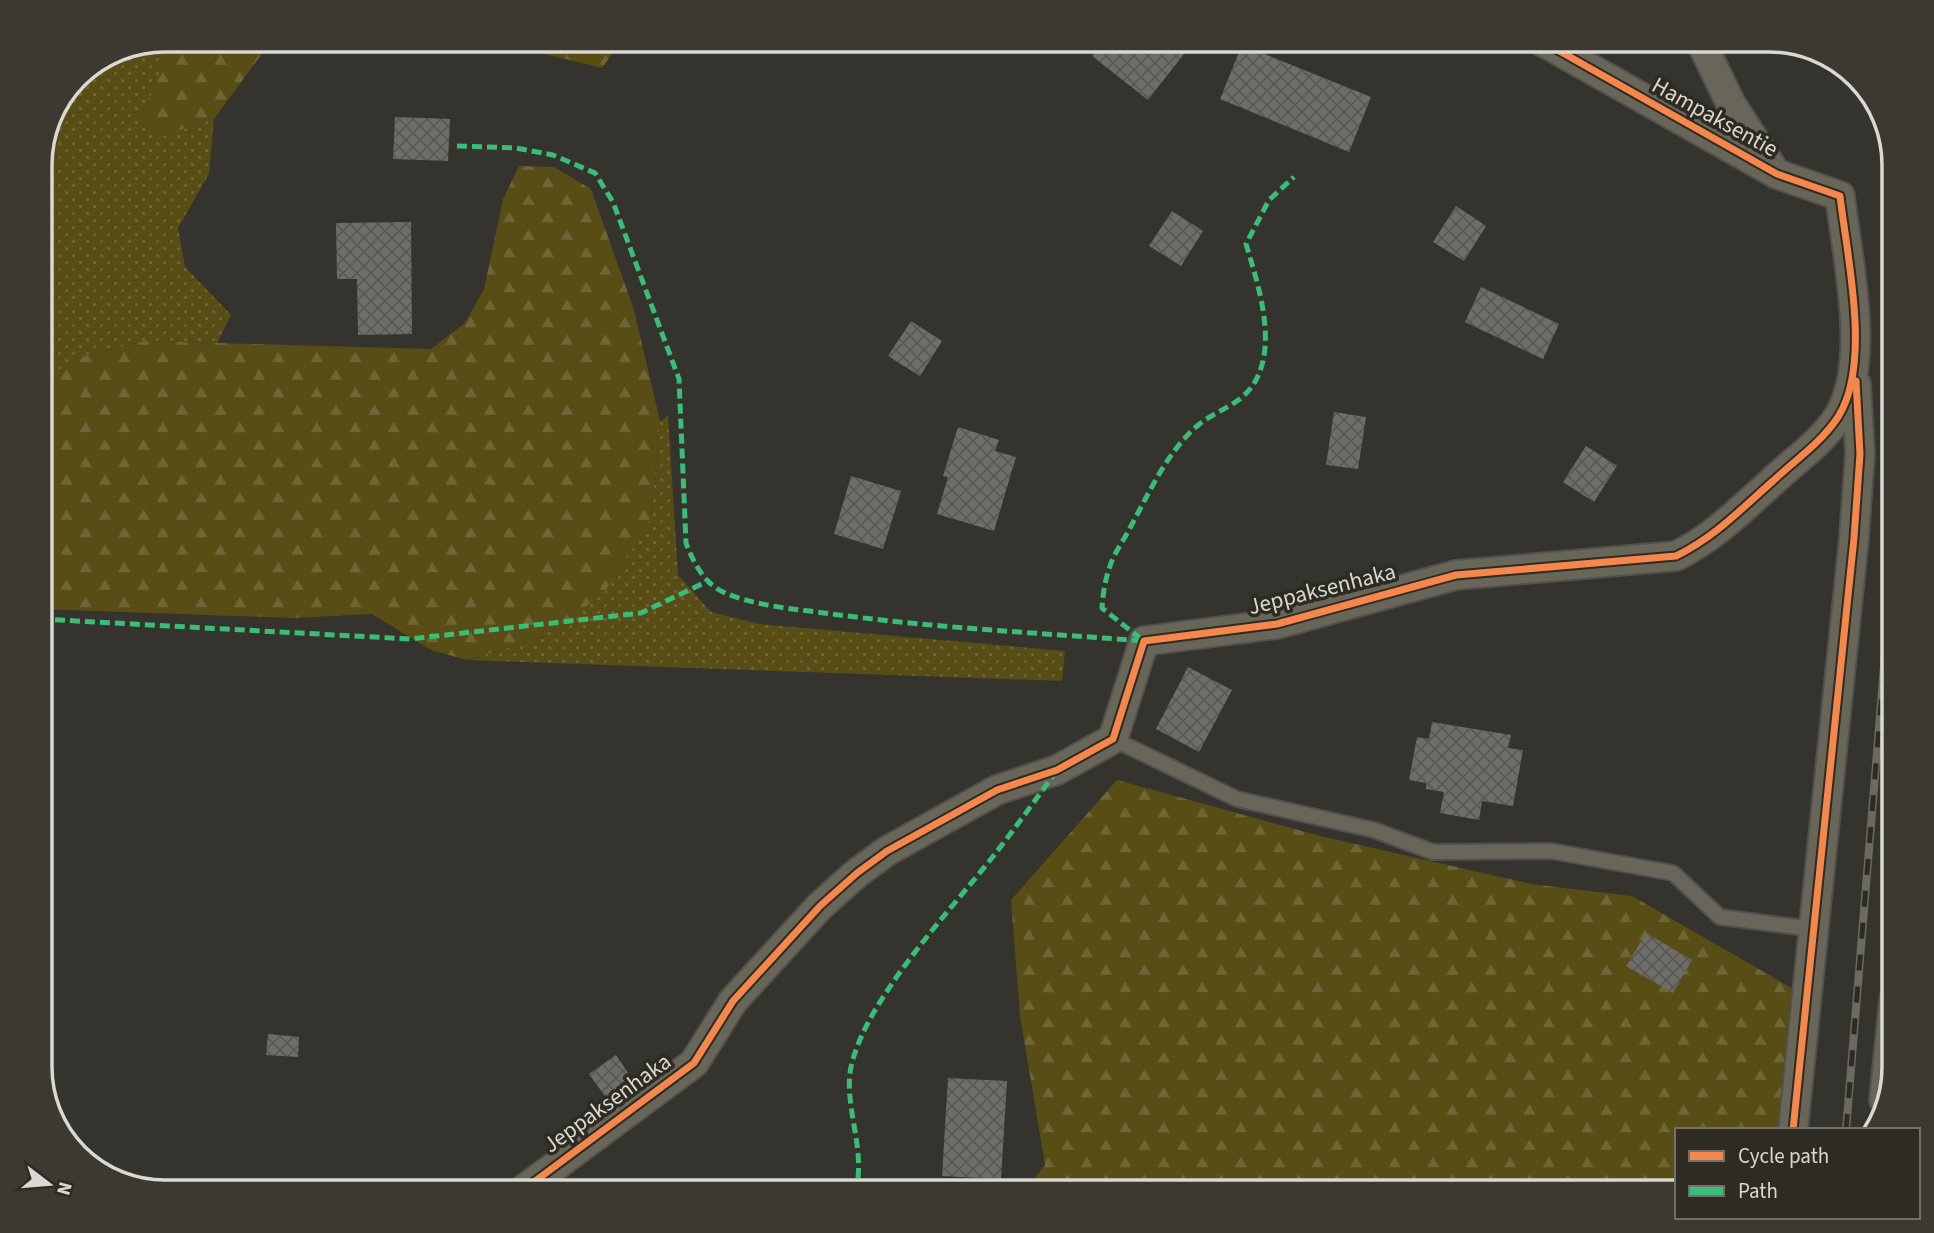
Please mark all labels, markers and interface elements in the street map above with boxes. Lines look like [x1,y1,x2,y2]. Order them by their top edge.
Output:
street label: Hampaksentie [1646,69,1784,165]
street label: Jeppaksenhaka [1245,555,1399,623]
street label: Jeppaksenhaka [536,1045,678,1161]
legend [1675,1128,1920,1219]
text: Cycle path [1738,1141,1829,1171]
north arrow [14,1149,84,1219]
text: Path [1738,1176,1778,1206]
text: N [49,1178,79,1198]

